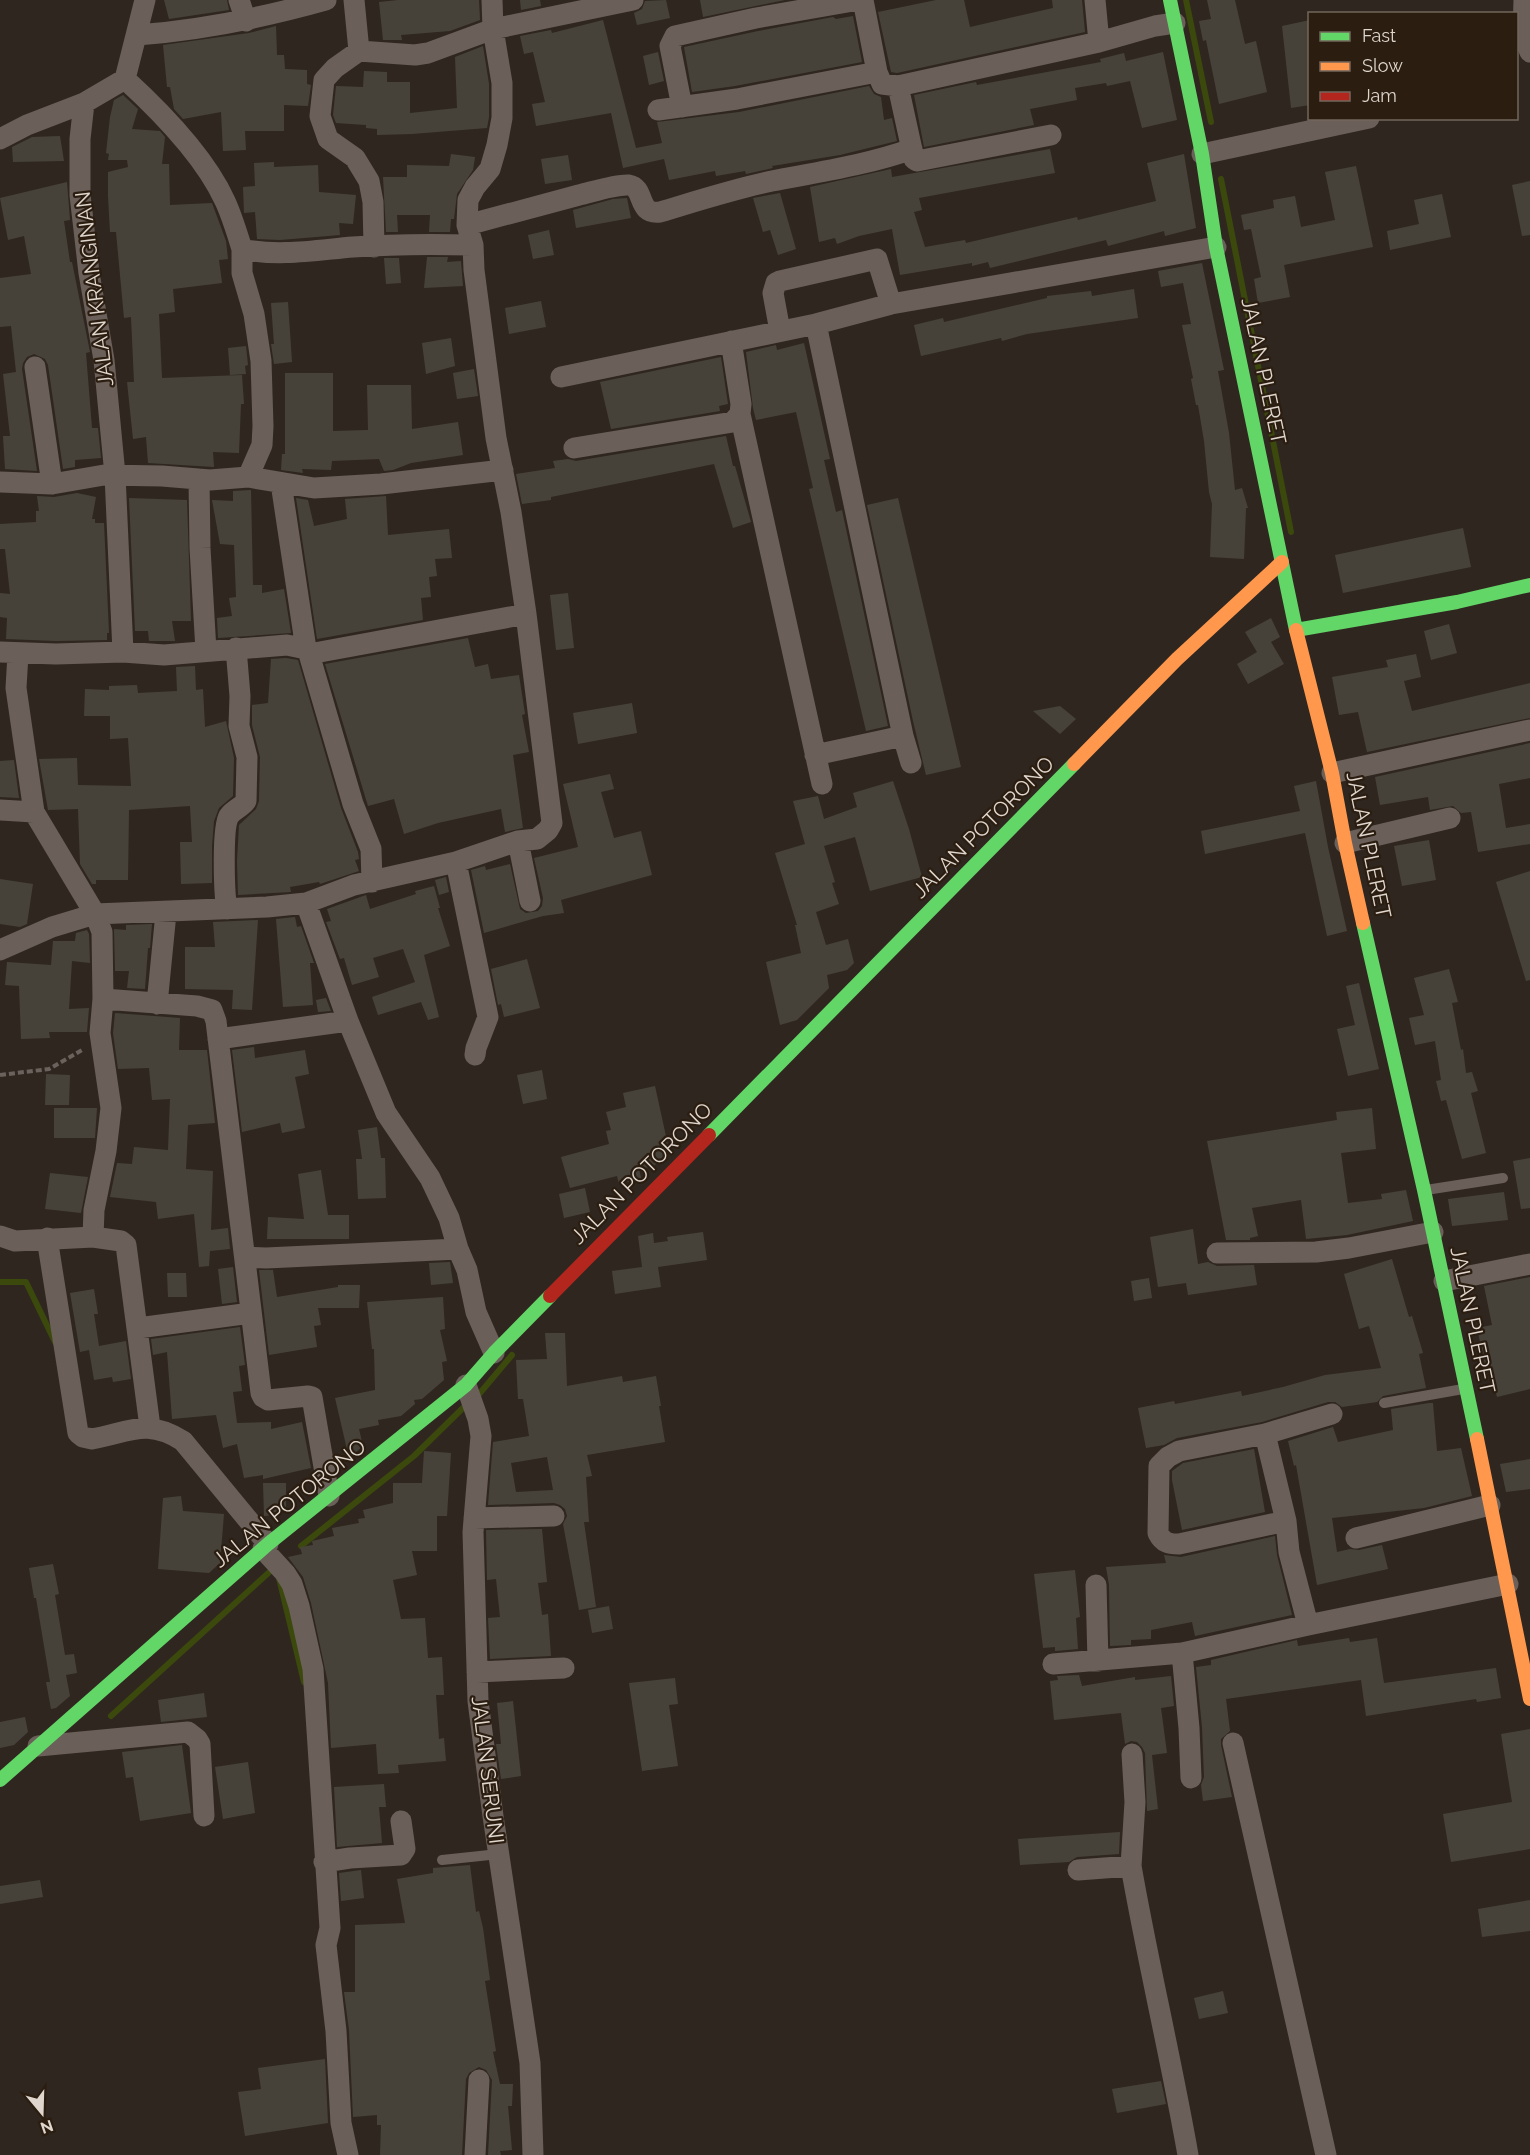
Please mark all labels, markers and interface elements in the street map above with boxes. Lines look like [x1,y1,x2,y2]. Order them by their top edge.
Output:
legend [1308,12,1518,120]
text: Fast [1362,25,1396,46]
text: Slow [1362,55,1403,76]
text: Jam [1362,85,1397,106]
street label: JALAN KRANGINAN [70,190,118,388]
street label: JALAN PLERET [1236,295,1292,447]
street label: JALAN POTORONO [907,751,1059,903]
street label: JALAN PLERET [1341,769,1397,921]
street label: JALAN POTORONO [565,1097,717,1249]
street label: JALAN PLERET [1445,1244,1501,1396]
street label: JALAN POTORONO [207,1434,371,1572]
street label: JALAN SERUNI [467,1695,509,1845]
north arrow [12,2083,72,2143]
text: N [38,2116,56,2138]

